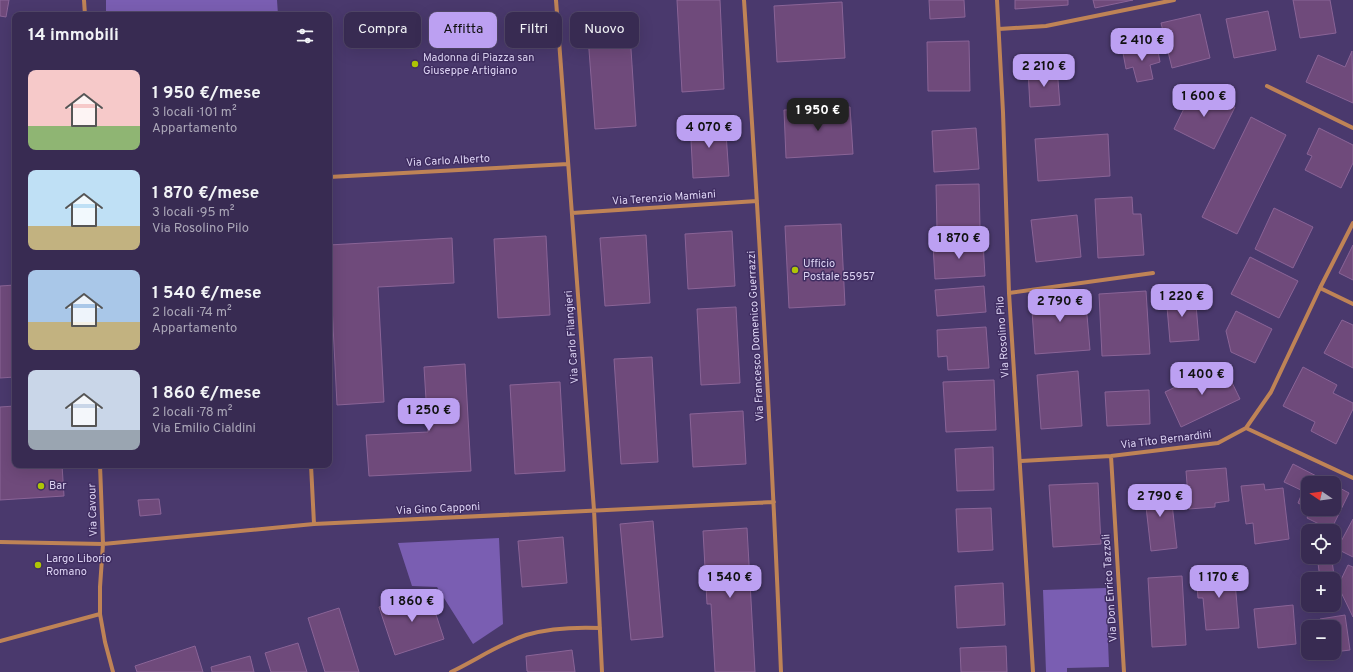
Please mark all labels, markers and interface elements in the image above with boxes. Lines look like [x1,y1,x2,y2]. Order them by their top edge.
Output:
chip: Compra [344,12,421,48]
chip: Affitta [429,12,497,48]
chip: Filtri [505,12,562,48]
chip: Nuovo [570,12,639,48]
text: 14 immobili [28,25,119,47]
icon: filters [294,25,316,47]
pin: 2 410 € [1105,28,1179,62]
text: 2 410 € [1120,33,1164,49]
place label: Madonna di Piazza san Giuseppe Artigiano [423,51,534,78]
pin: 2 210 € [1007,54,1081,88]
marker: Madonna di Piazza san Giuseppe Artigiano [410,59,420,69]
text: 2 210 € [1022,59,1066,75]
text: 1 950 €/mese [152,83,261,105]
pin: 1 600 € [1167,84,1241,118]
icon: home [60,86,108,134]
text: 1 600 € [1181,89,1227,105]
pin: 1 950 € [781,98,855,132]
text: 1 950 € [796,103,840,119]
text: 3 locali · 101 m² [152,105,237,121]
pin: 4 070 € [672,115,746,149]
text: 4 070 € [686,120,732,136]
text: Appartamento [152,121,237,137]
street label: Via Carlo Alberto [406,152,490,170]
text: 1 870 €/mese [152,183,259,205]
icon: home [60,186,108,234]
street label: Via Terenzio Mamiani [612,187,716,209]
text: 3 locali · 95 m² [152,205,234,221]
text: Via Rosolino Pilo [152,221,249,237]
pin: 1 870 € [922,226,996,260]
text: 1 870 € [937,231,981,247]
street label: Via Francesco Domenico Guerrazzi [745,250,767,422]
place label: Ufficio Postale 55957 [803,257,875,284]
marker: Ufficio Postale 55957 [790,265,800,275]
text: 1 540 €/mese [152,283,261,305]
pin: 1 220 € [1145,284,1219,318]
icon: home [60,286,108,334]
pin: 2 790 € [1023,289,1097,323]
text: 1 220 € [1160,289,1204,305]
street label: Via Carlo Filangieri [562,290,582,384]
text: 2 790 € [1037,294,1083,310]
street label: Via Rosolino Pilo [993,296,1013,378]
text: 2 locali · 74 m² [152,305,232,321]
text: Appartamento [152,321,237,337]
pin: 1 400 € [1165,362,1239,396]
text: 1 400 € [1179,367,1225,383]
text: 1 860 €/mese [152,383,261,405]
icon: home [60,386,108,434]
pin: 1 250 € [392,398,466,432]
text: 1 250 € [407,403,451,419]
text: 2 locali · 78 m² [152,405,233,421]
text: Via Emilio Cialdini [152,421,256,437]
street label: Via Tito Bernardini [1120,427,1212,453]
north arrow [1301,476,1341,516]
map controls [1301,476,1341,660]
place label: Bar [49,479,67,493]
marker: Bar [36,481,46,491]
street label: Via Cavour [85,482,101,537]
pin: 2 790 € [1123,484,1197,518]
text: 2 790 € [1137,489,1183,505]
street label: Via Gino Capponi [395,500,481,518]
button: locate [1301,524,1341,564]
street label: Via Don Enrico Tazzoli [1099,533,1121,643]
place label: Largo Liborio Romano [46,552,111,579]
marker: Largo Liborio Romano [33,560,43,570]
pin: 1 540 € [693,565,767,599]
pin: 1 170 € [1182,565,1256,599]
text: 1 540 € [707,570,753,586]
text: 1 170 € [1199,570,1239,586]
button: + [1301,572,1341,612]
pin: 1 860 € [375,589,449,623]
text: 1 860 € [390,594,434,610]
button: − [1301,620,1341,660]

